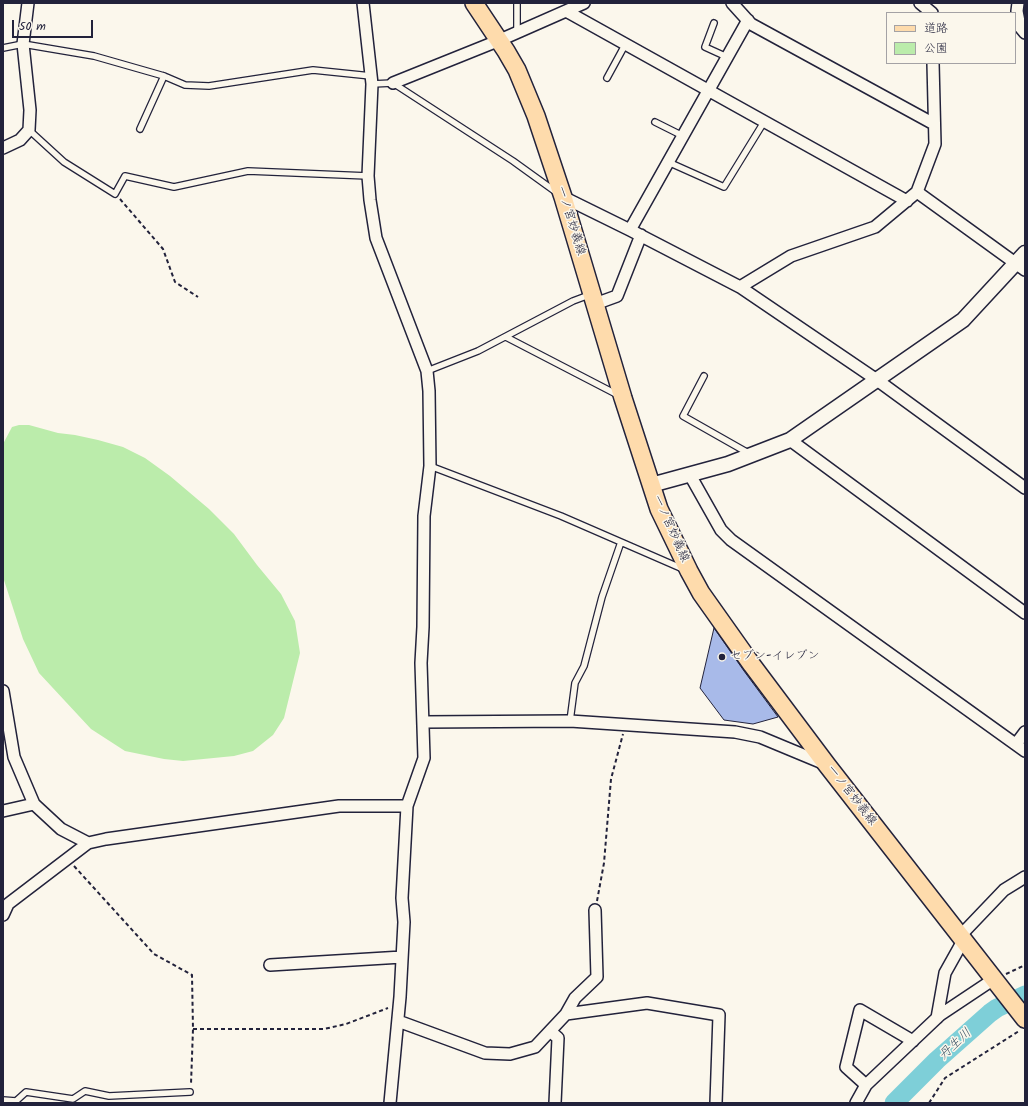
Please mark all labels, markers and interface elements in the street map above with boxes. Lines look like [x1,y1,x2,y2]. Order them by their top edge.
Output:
scale bar [14,12,95,38]
legend [886,12,1016,64]
text: 50 m [19,17,46,36]
text: 道路 [924,19,948,38]
text: 公園 [924,39,948,58]
street label: 一ノ宮妙義線 [553,184,587,258]
street label: 一ノ宮妙義線 [649,493,691,565]
place label: セブン-イレブン [730,650,820,664]
marker: セブン-イレブン [717,652,727,662]
street label: 一ノ宮妙義線 [823,763,879,829]
water label: 丹生川 [936,1026,976,1064]

